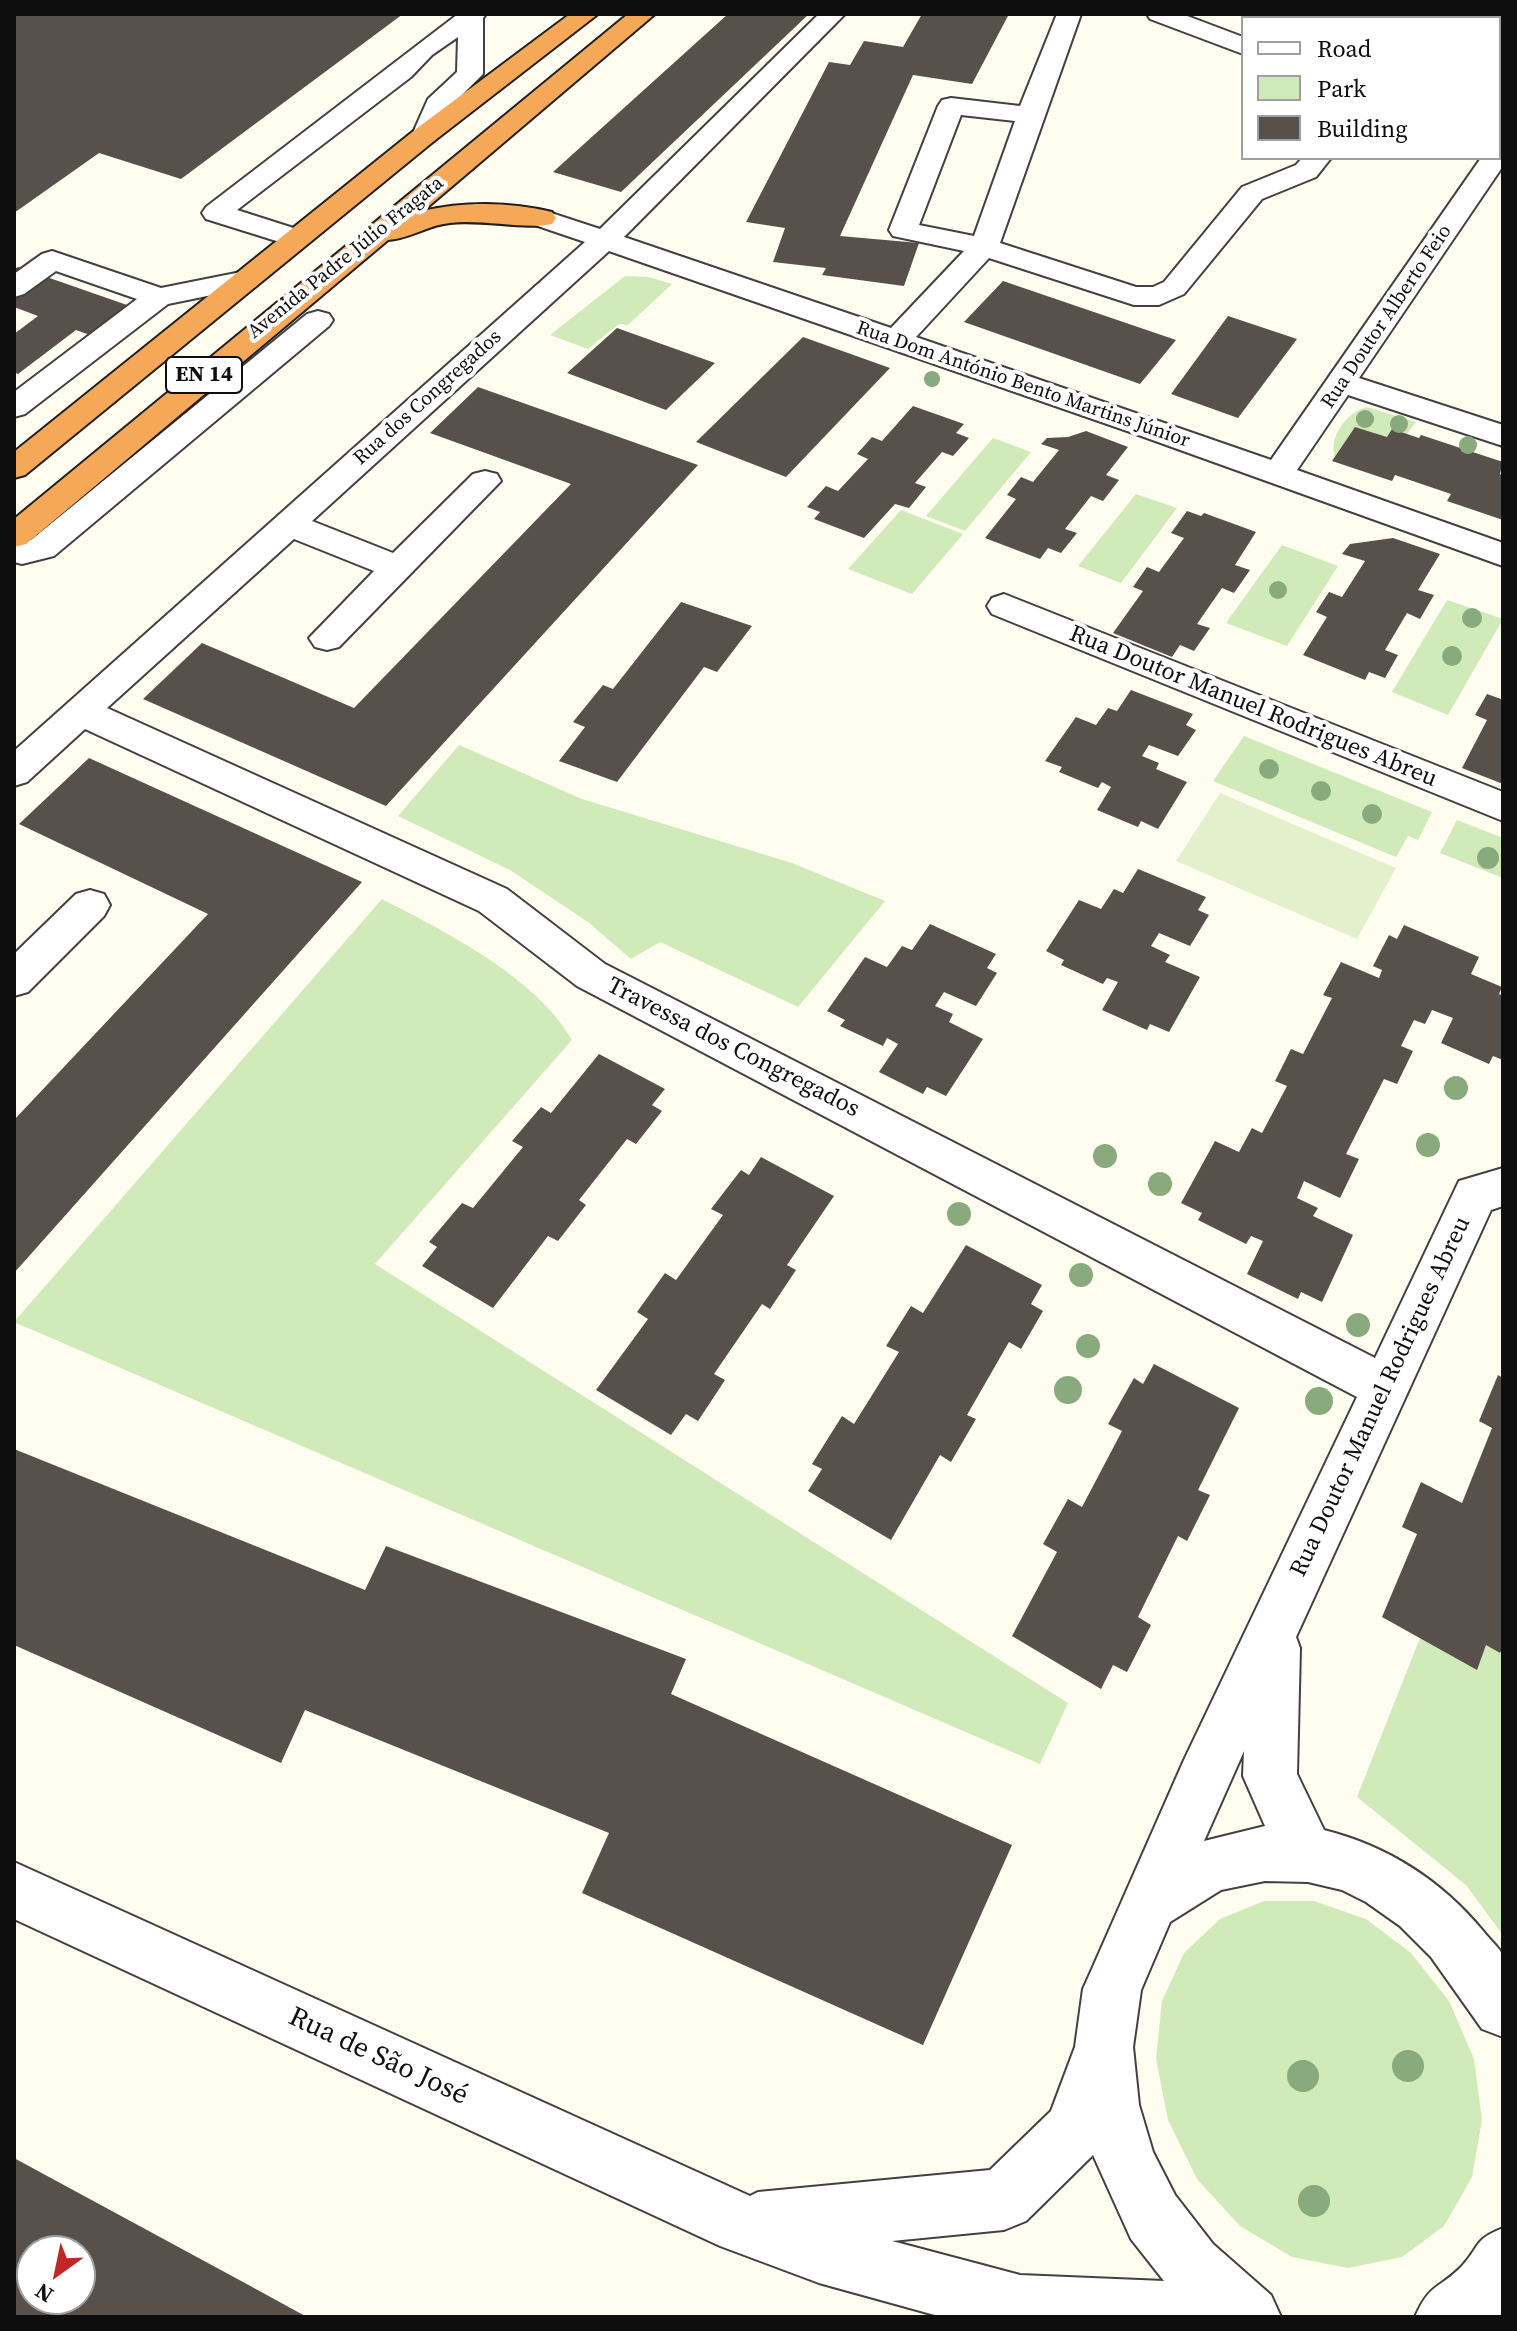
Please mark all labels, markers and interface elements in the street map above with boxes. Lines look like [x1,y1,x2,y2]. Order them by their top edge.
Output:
legend [1241,16,1501,160]
text: Road [1317,32,1371,65]
text: Park [1317,72,1366,105]
text: Building [1317,112,1408,145]
street label: Avenida Padre Júlio Fragata [243,172,449,344]
street label: Rua Doutor Alberto Feio [1317,221,1457,413]
street label: Rua Dom António Bento Martins Júnior [853,316,1193,454]
street label: Rua dos Congregados [349,325,507,471]
road number: EN 14 [166,357,242,393]
street label: Rua Doutor Manuel Rodrigues Abreu [1065,620,1441,794]
street label: Travessa dos Congregados [602,972,864,1124]
street label: Rua Doutor Manuel Rodrigues Abreu [1285,1212,1477,1582]
street label: Rua de São José [283,2001,473,2113]
north arrow [16,2235,96,2315]
text: N [29,2277,59,2310]

